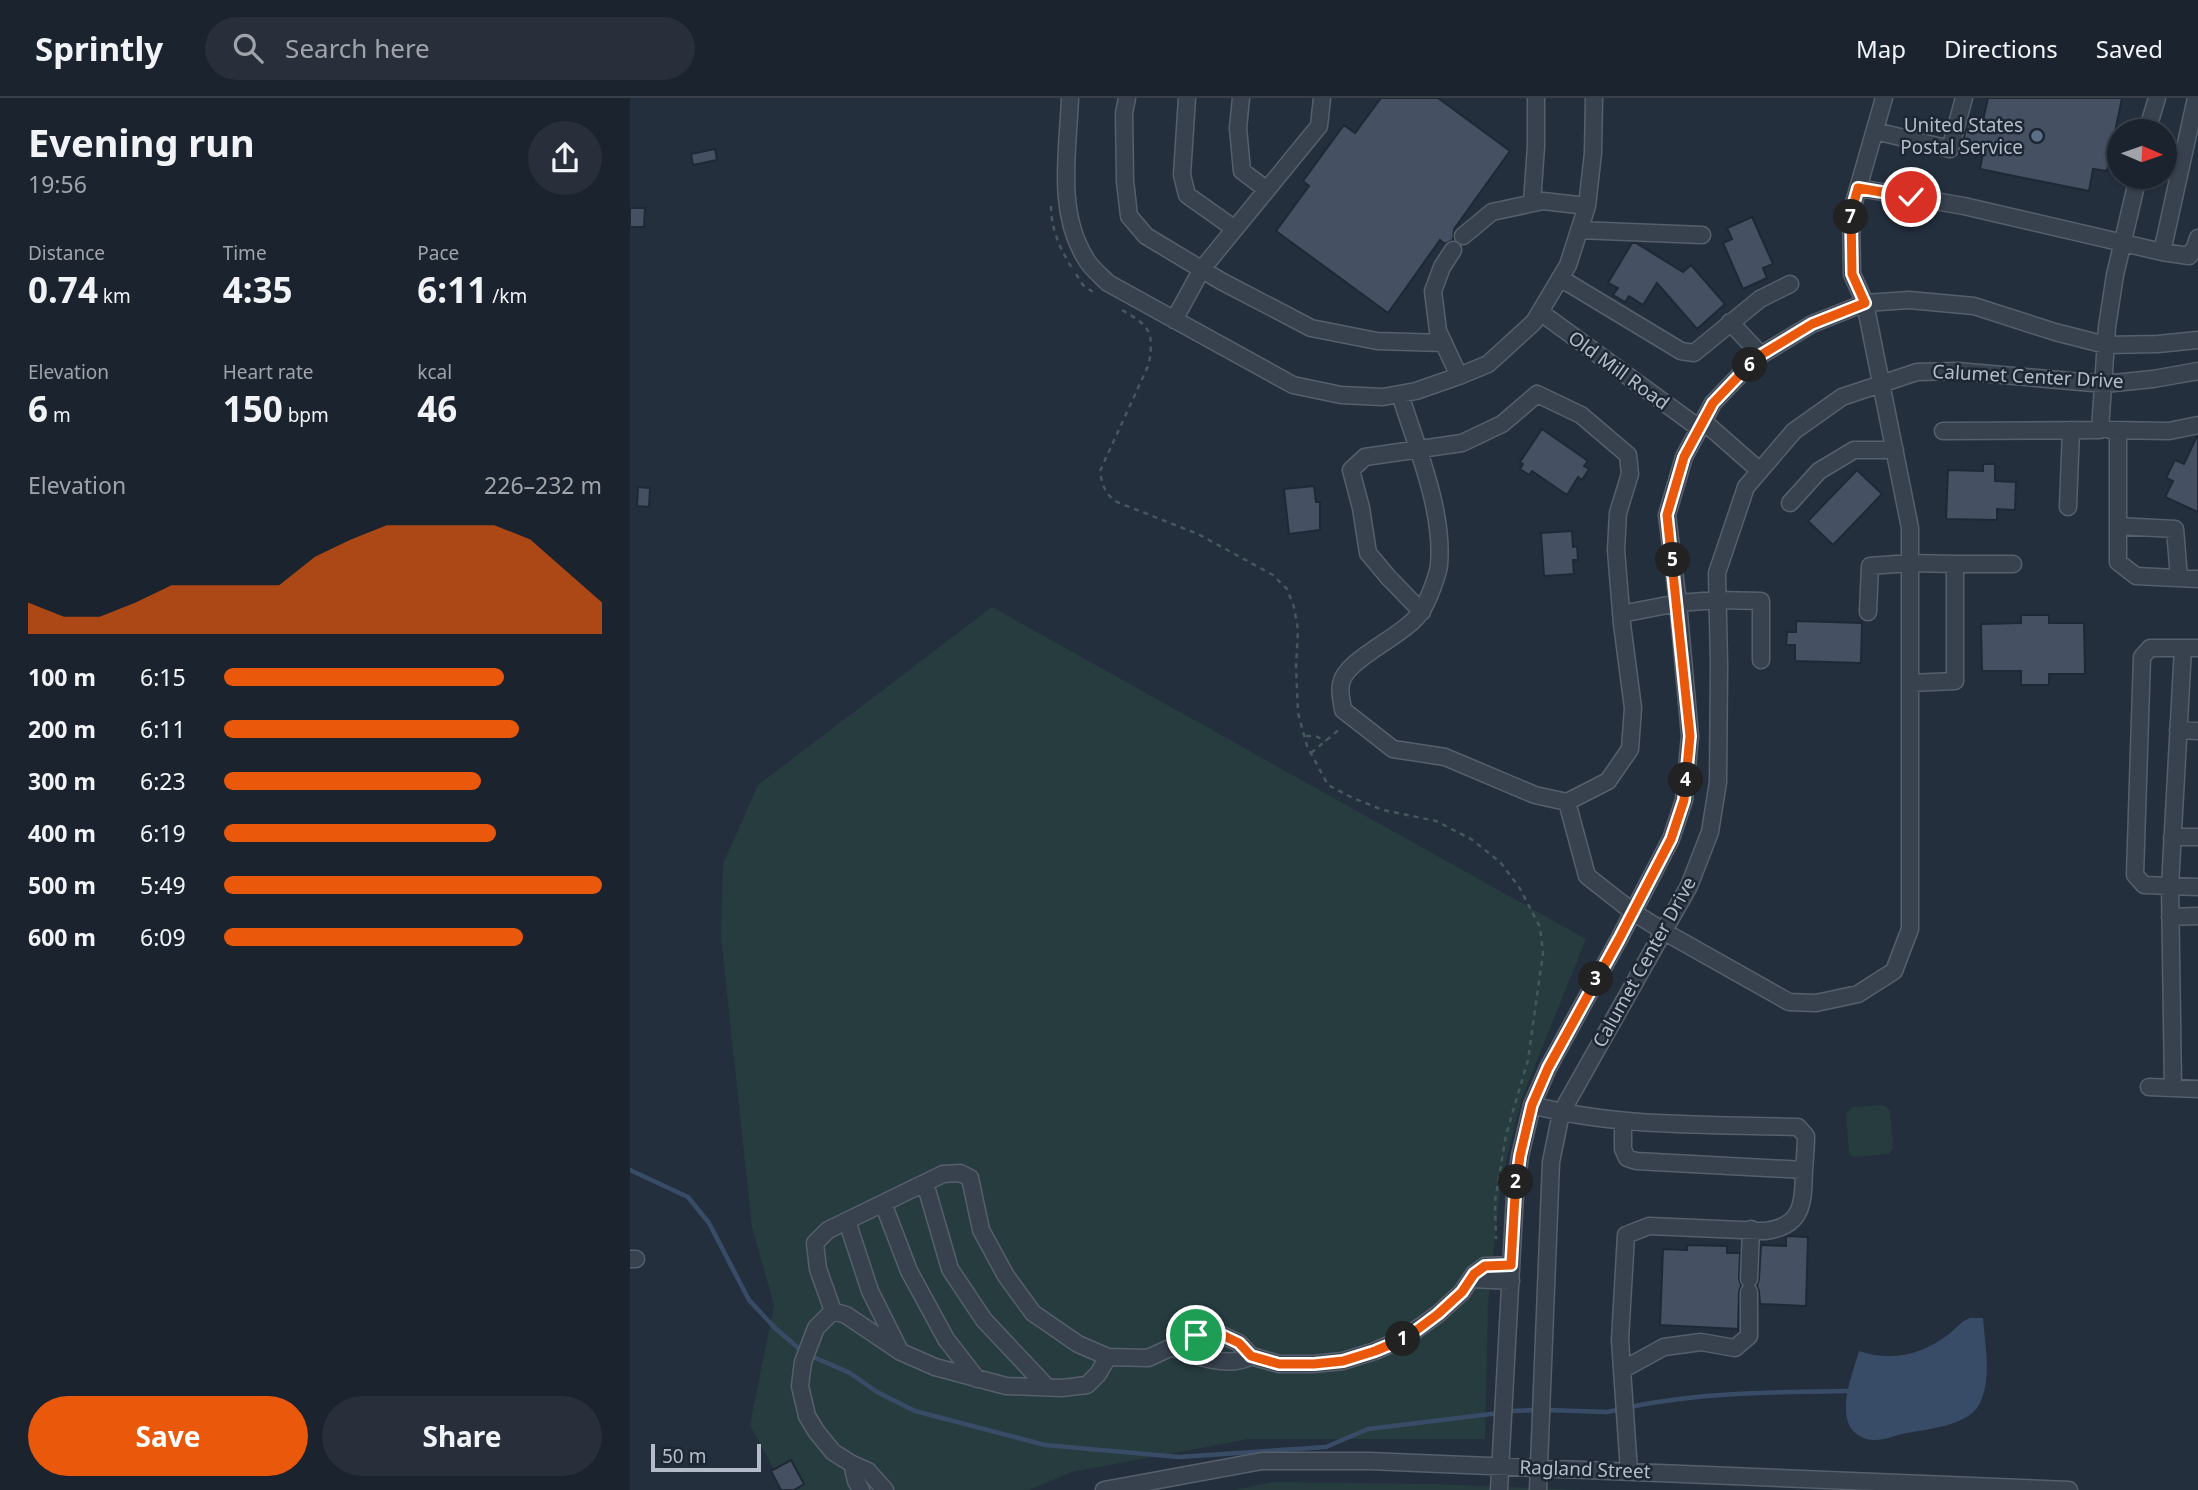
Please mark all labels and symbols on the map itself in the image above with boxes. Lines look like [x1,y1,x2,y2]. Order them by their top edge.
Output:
place label: United States Postal Service [1900,112,2023,160]
north arrow [2107,119,2177,189]
marker: United States Postal Service [2029,128,2045,144]
pin [1881,167,1941,227]
pin: 7 [1834,200,1868,234]
street label: Old Mill Road [1563,325,1675,415]
pin: 6 [1732,348,1768,382]
street label: Calumet Center Drive [1932,358,2124,394]
pin: 5 [1656,542,1690,578]
pin: 4 [1668,762,1704,798]
street label: Calumet Center Drive [1586,872,1702,1052]
pin: 3 [1578,962,1614,996]
pin: 2 [1498,1164,1533,1200]
pin [1166,1305,1226,1365]
pin: 1 [1386,1322,1420,1356]
scale bar [651,1441,761,1473]
street label: Ragland Street [1519,1454,1651,1484]

